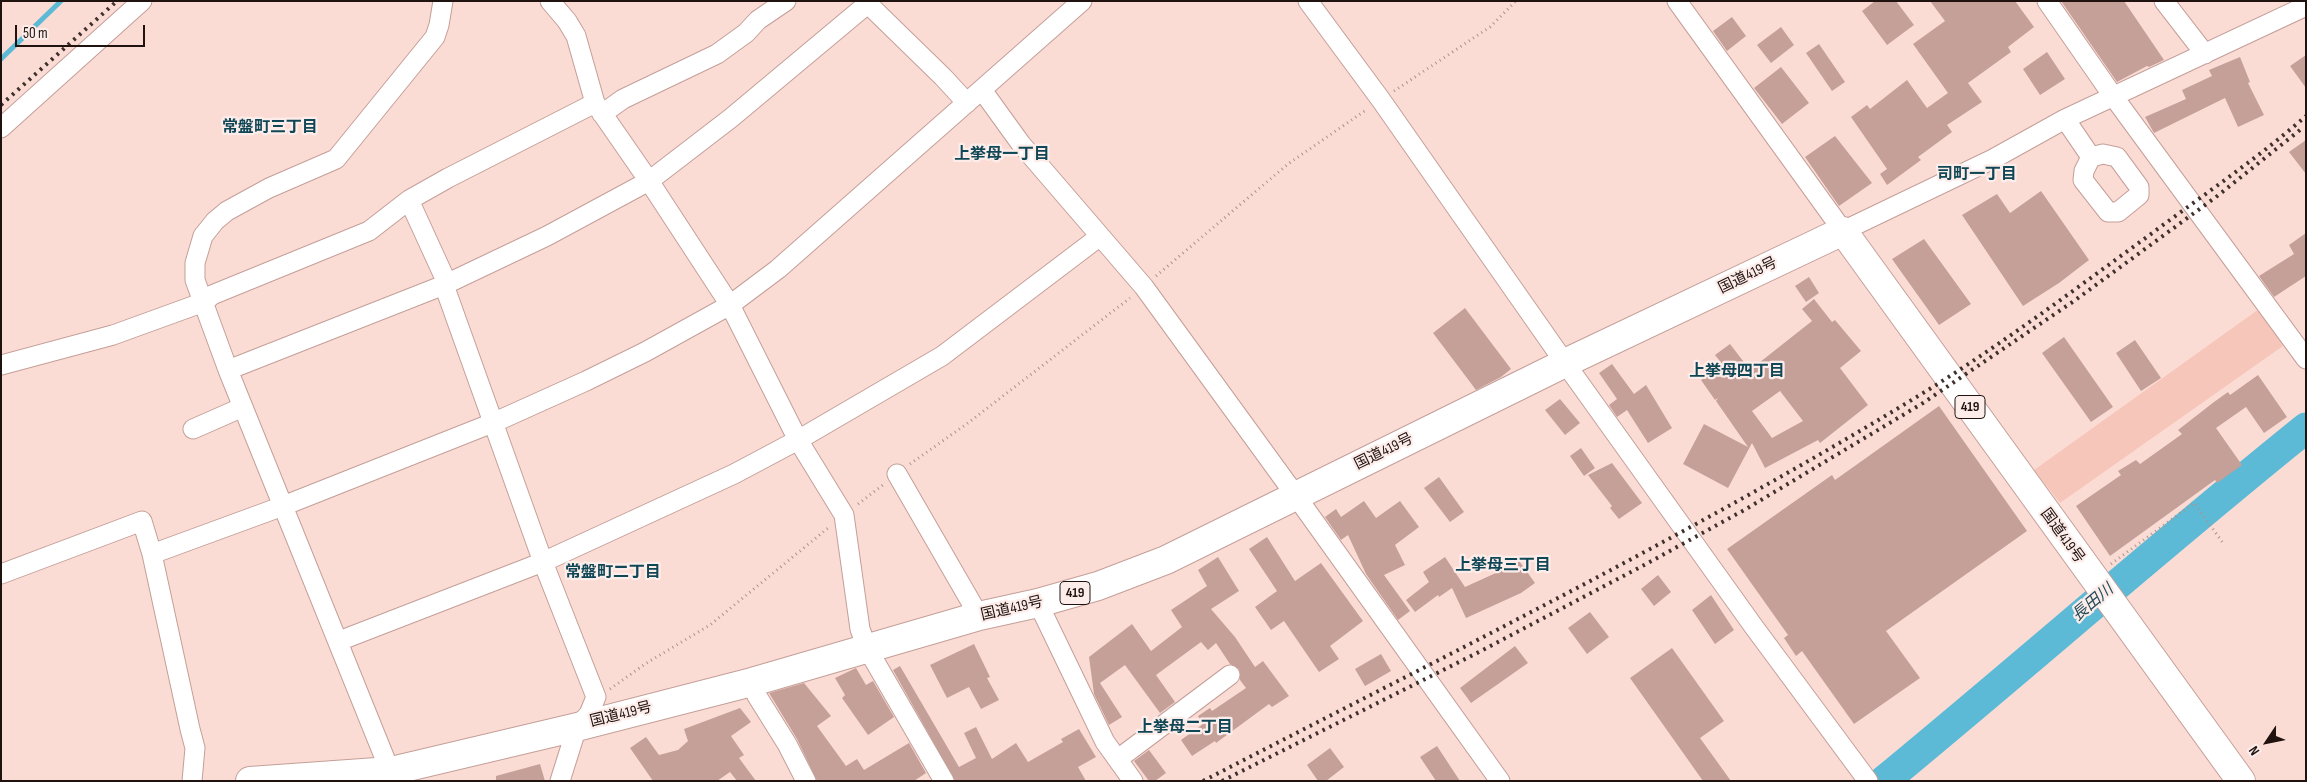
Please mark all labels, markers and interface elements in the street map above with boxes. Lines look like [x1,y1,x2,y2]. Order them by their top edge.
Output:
scale bar [18,15,148,47]
text: 50 m [23,24,48,43]
district label: 常盤町三丁目 [222,118,318,138]
district label: 上挙母一丁目 [954,145,1050,165]
district label: 司町一丁目 [1937,165,2017,185]
street label: 国道419号 [1716,254,1780,298]
district label: 上挙母四丁目 [1689,362,1785,382]
road number: 419 [1955,396,1985,418]
street label: 国道419号 [1352,430,1416,474]
street label: 国道419号 [2036,505,2088,567]
district label: 上挙母三丁目 [1455,556,1551,576]
district label: 常盤町二丁目 [565,563,661,583]
water label: 長田川 [2068,580,2118,626]
road number: 419 [1060,582,1090,604]
street label: 国道419号 [979,593,1045,625]
street label: 国道419号 [588,699,654,731]
north arrow [2242,717,2292,767]
district label: 上挙母二丁目 [1137,718,1233,738]
text: N [2245,743,2263,759]

